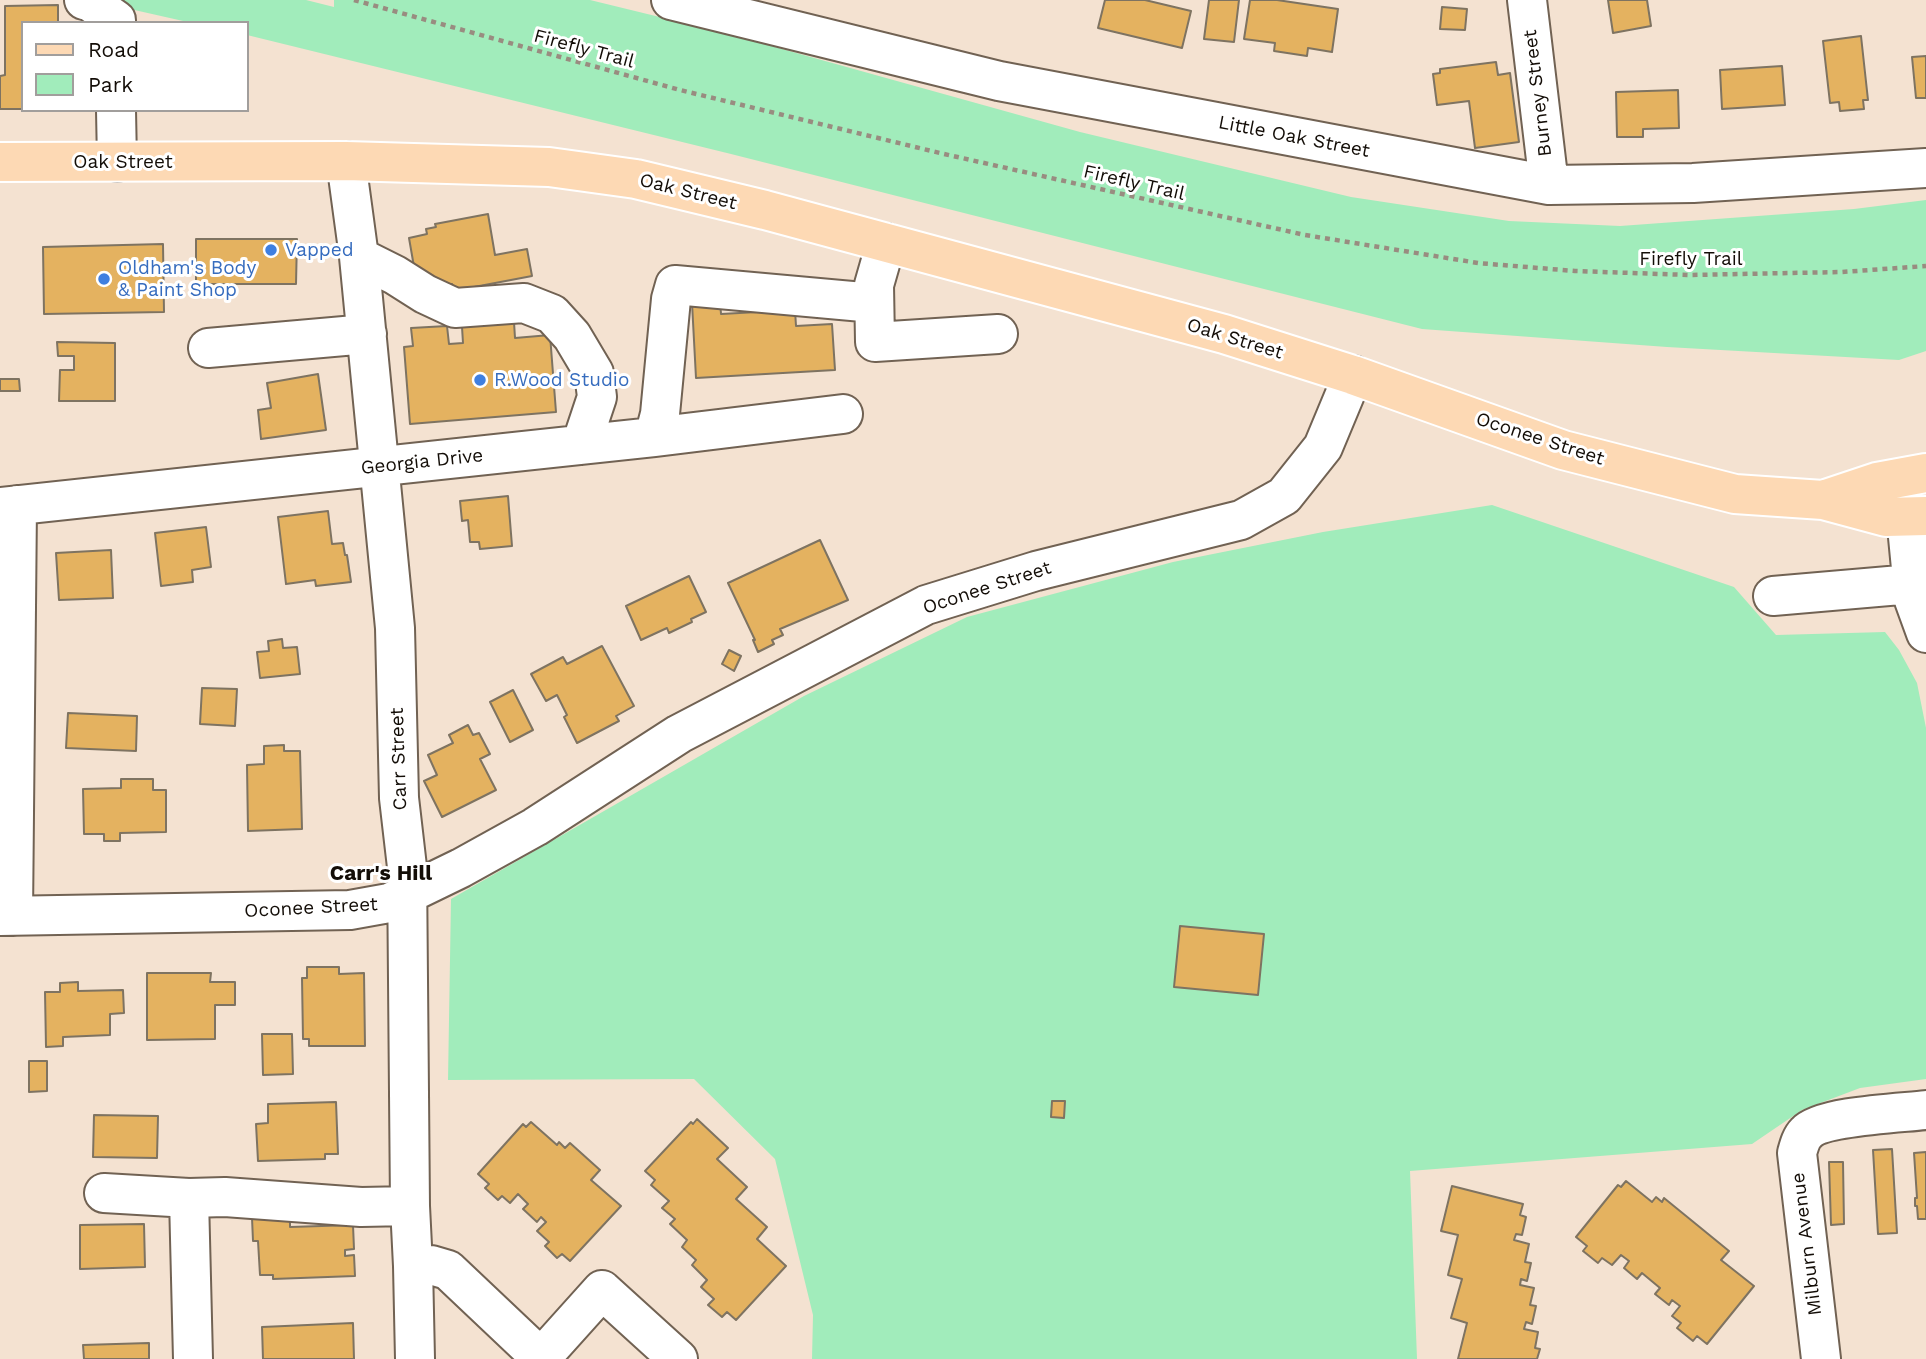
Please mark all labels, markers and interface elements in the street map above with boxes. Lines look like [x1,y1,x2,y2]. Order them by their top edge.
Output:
legend [21,21,248,112]
street label: Firefly Trail [531,25,637,73]
street label: Burney Street [1519,28,1557,158]
text: Road [88,37,139,62]
text: Park [88,72,133,97]
street label: Little Oak Street [1216,111,1372,163]
street label: Oak Street [73,151,173,173]
street label: Firefly Trail [1081,160,1187,206]
street label: Oak Street [637,169,739,215]
place label: Vapped [285,239,354,261]
marker: Vapped [263,242,279,258]
street label: Firefly Trail [1639,248,1743,270]
place label: Oldham's Body & Paint Shop [118,257,256,301]
marker: Oldham's Body & Paint Shop [96,271,112,287]
street label: Oak Street [1184,314,1286,364]
place label: R.Wood Studio [494,369,629,391]
marker: R.Wood Studio [472,372,488,388]
street label: Oconee Street [1473,408,1607,470]
street label: Georgia Drive [360,444,484,480]
street label: Oconee Street [920,557,1054,619]
street label: Carr Street [386,707,412,811]
district label: Carr's Hill [330,861,432,887]
street label: Oconee Street [244,893,378,923]
street label: Milburn Avenue [1787,1171,1827,1317]

